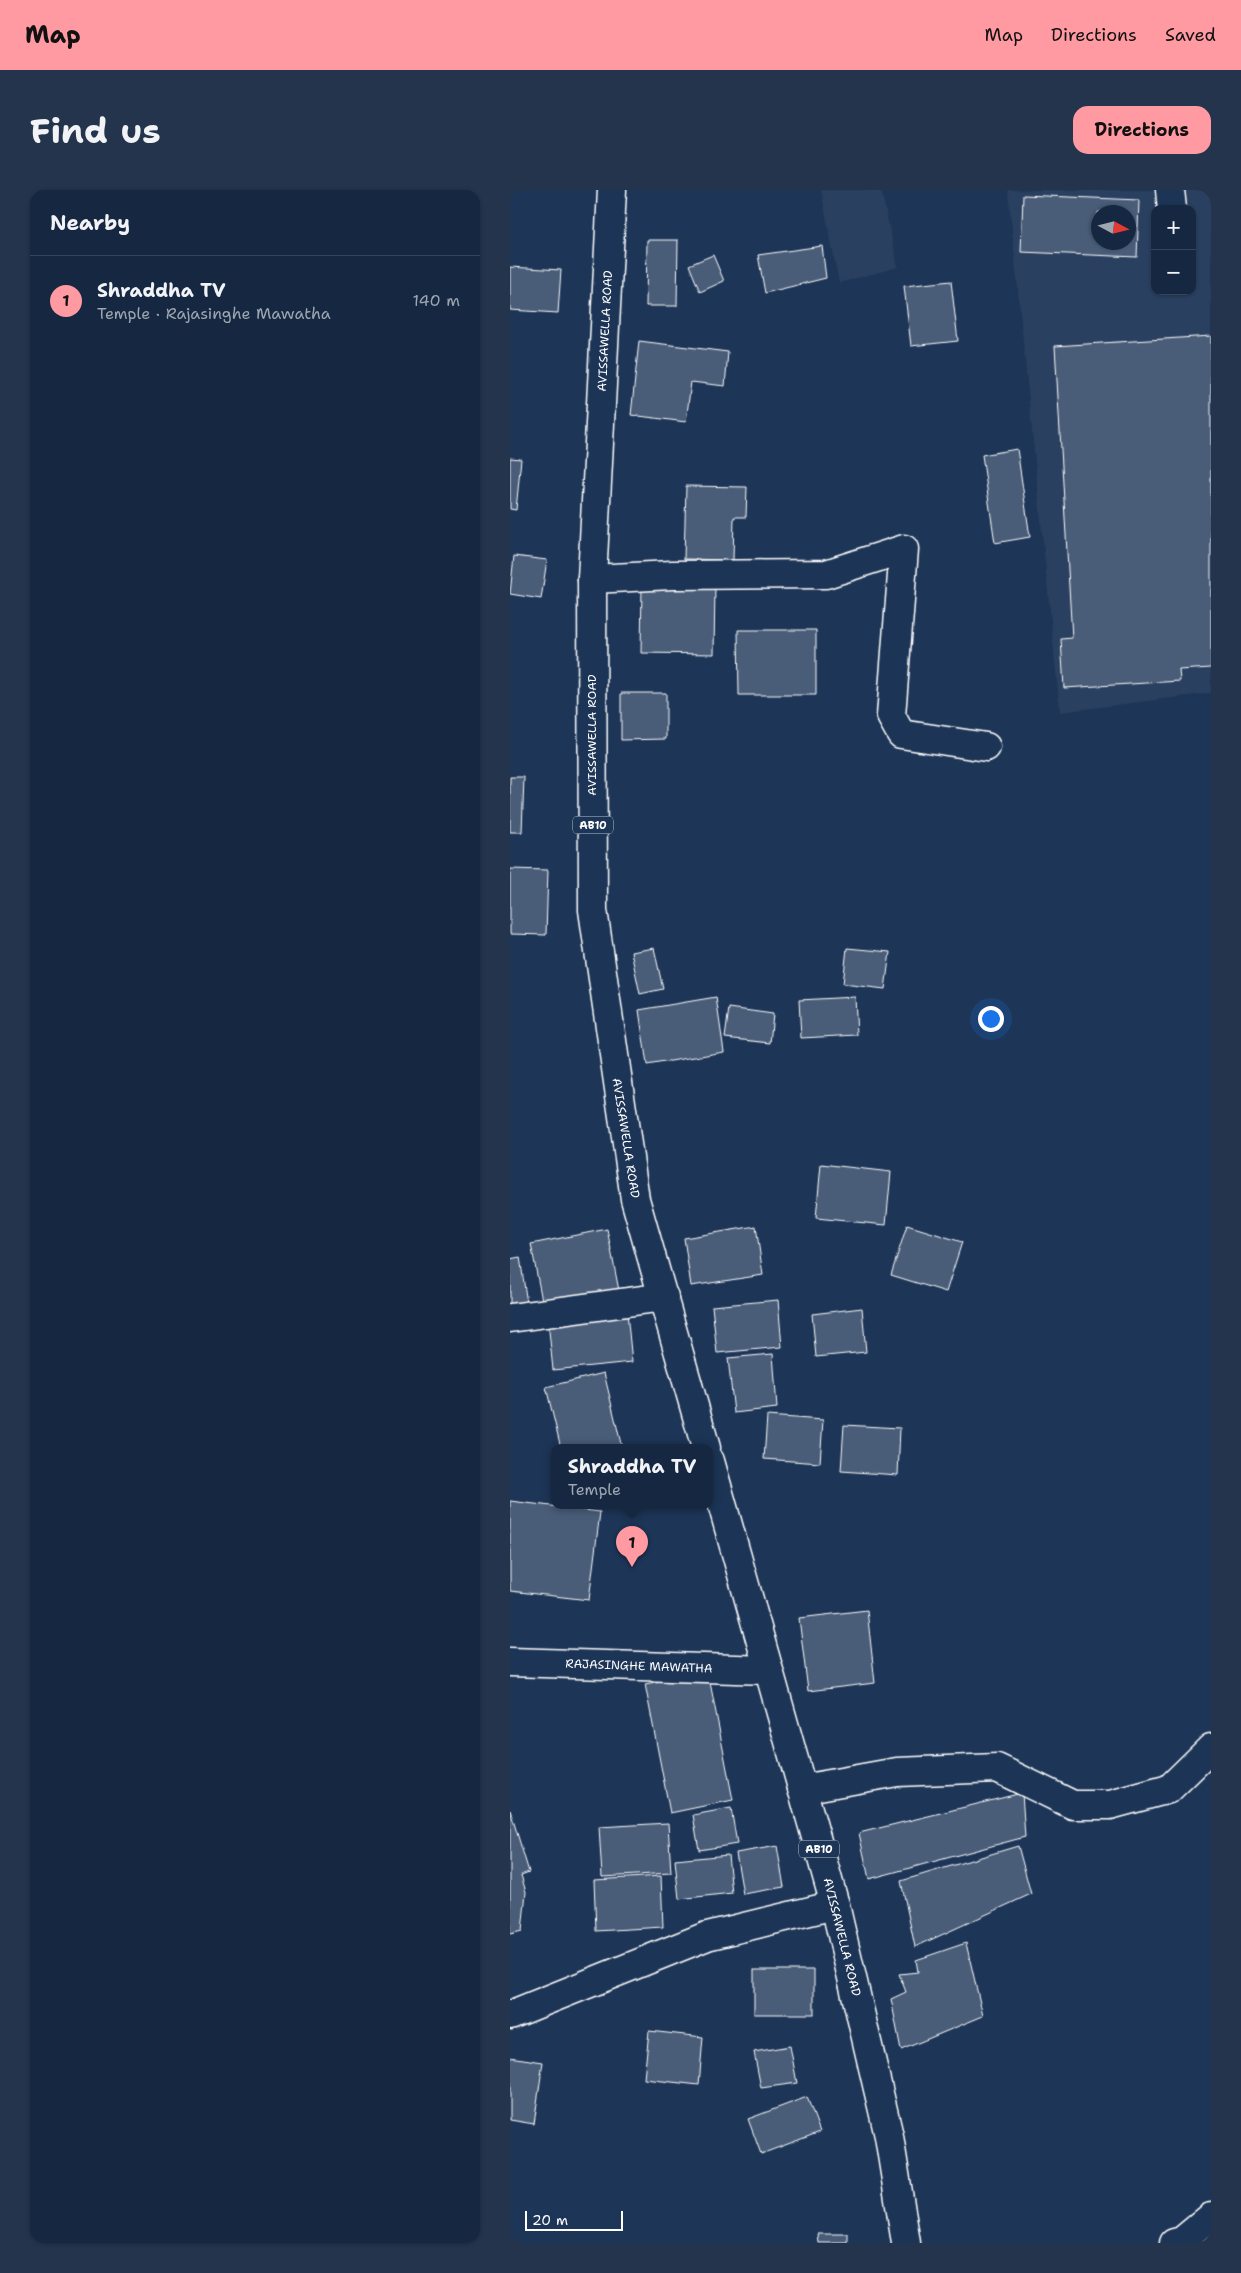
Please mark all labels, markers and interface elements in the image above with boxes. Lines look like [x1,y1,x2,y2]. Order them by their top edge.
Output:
text: Map [25,19,81,51]
text: Map [985,23,1023,47]
text: Directions [1051,23,1137,47]
text: Saved [1165,23,1216,47]
button: Directions [1073,106,1211,154]
text: Find us [30,107,161,154]
north arrow [1091,205,1136,250]
map controls [1151,205,1196,295]
button: + [1151,205,1196,250]
text: Nearby [50,209,130,237]
button: − [1151,250,1196,295]
street label: AVISSAWELLA ROAD [594,270,616,392]
text: Shraddha TV [97,278,225,303]
text: 1 [62,290,70,311]
text: 140 m [413,290,460,311]
text: Temple · Rajasinghe Mawatha [97,303,331,324]
street label: AVISSAWELLA ROAD [584,674,600,796]
road number: AB10 [573,816,613,834]
your location [978,1006,1004,1032]
street label: AVISSAWELLA ROAD [609,1077,643,1199]
popup [551,1444,713,1509]
text: Shraddha TV [568,1454,696,1479]
text: Temple [568,1479,621,1500]
pin: 1 [616,1526,648,1567]
street label: RAJASINGHE MAWATHA [565,1655,713,1677]
road number: AB10 [799,1840,839,1858]
street label: AVISSAWELLA ROAD [820,1876,864,1998]
scale bar [525,2208,622,2231]
text: 20 m [532,2211,568,2229]

